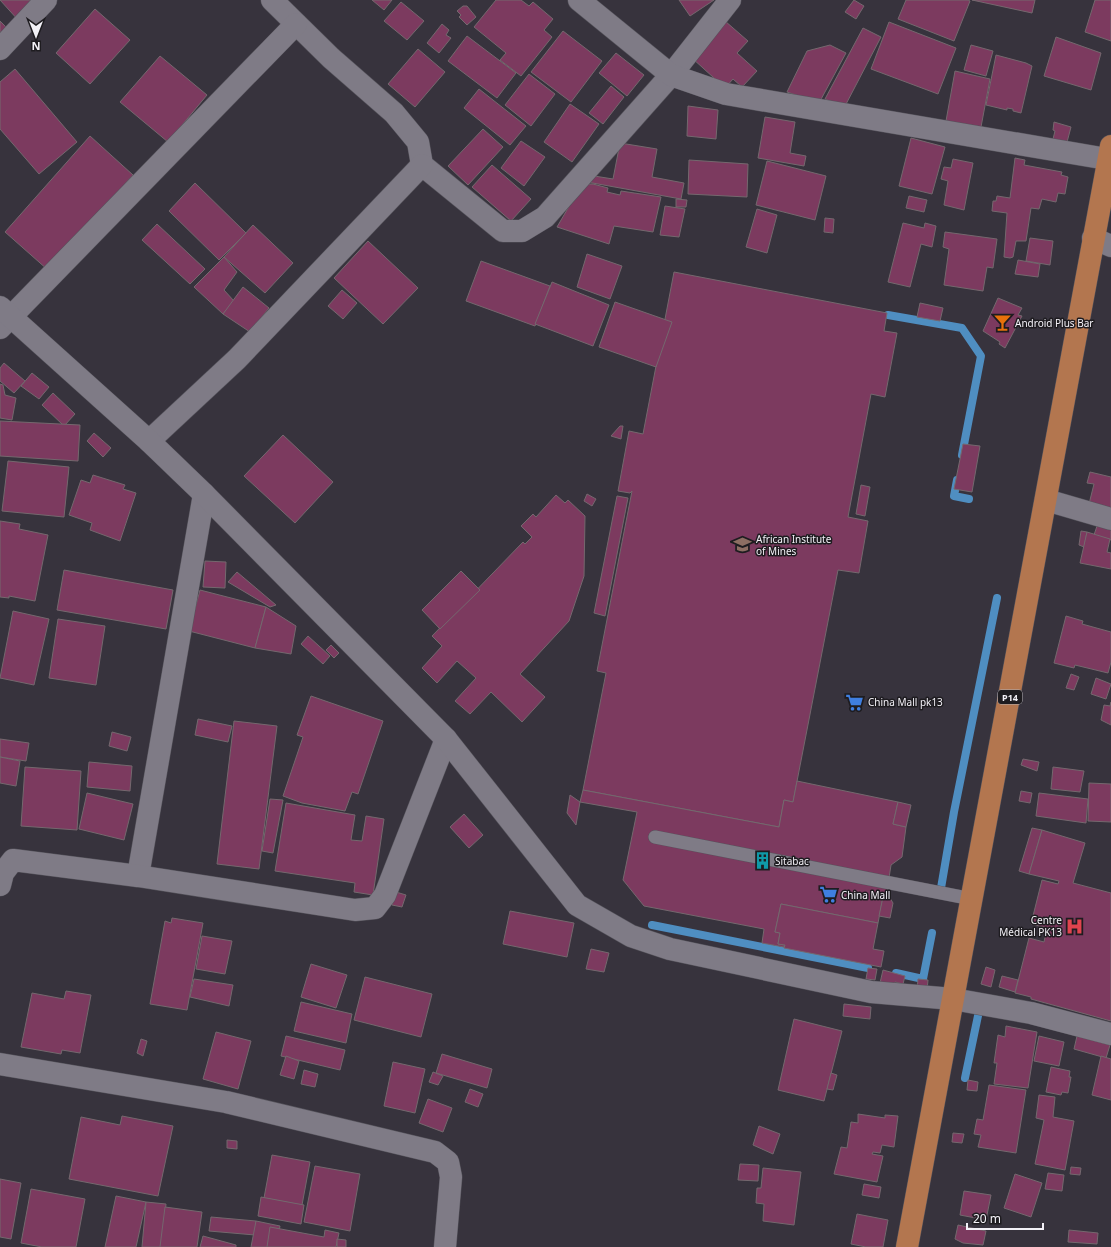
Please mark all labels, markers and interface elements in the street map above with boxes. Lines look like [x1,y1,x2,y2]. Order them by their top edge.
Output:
north arrow [16,16,56,56]
text: N [32,39,40,54]
bar icon: Android Plus Bar [992,313,1012,333]
place label: Android Plus Bar [1015,316,1093,330]
place label: African Institute of Mines [756,532,832,558]
school or university icon: African Institute of Mines [733,535,753,555]
road number: P14 [998,690,1022,704]
supermarket icon: China Mall pk13 [845,692,865,712]
place label: China Mall pk13 [868,695,943,709]
building icon: Sitabac [752,851,772,871]
place label: Sitabac [775,854,809,868]
supermarket icon: China Mall [818,885,838,905]
place label: China Mall [841,888,890,902]
place label: Centre Médical PK13 [999,913,1062,939]
hospital icon: Centre Médical PK13 [1065,916,1085,936]
scale bar [967,1205,1043,1231]
text: 20 m [973,1210,1001,1227]

